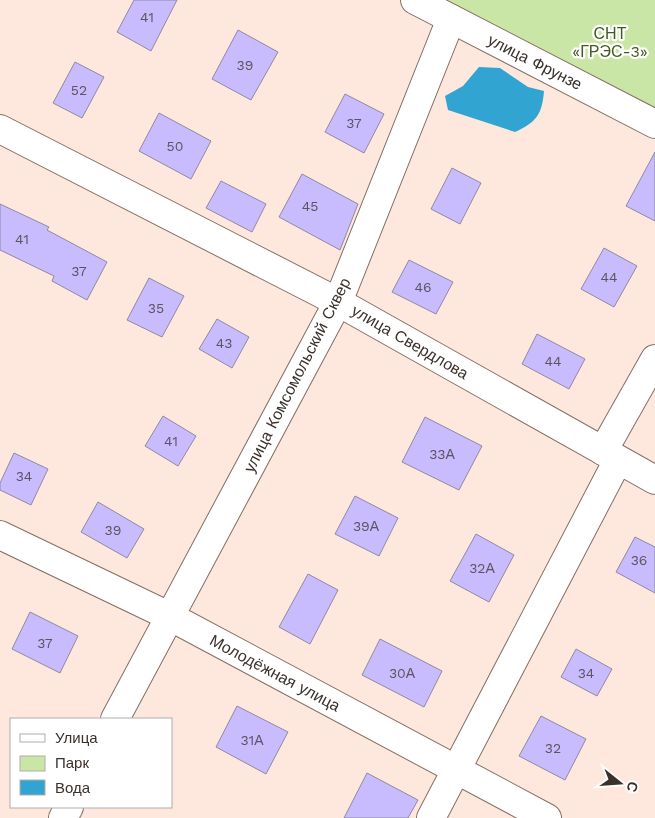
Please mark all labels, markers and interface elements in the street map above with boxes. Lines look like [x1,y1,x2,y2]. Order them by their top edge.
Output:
house number: 41 [140,9,154,25]
park label: СНТ «ГРЭС-3» [572,24,648,61]
street label: улица Фрунзе [485,30,585,94]
house number: 39 [237,57,253,73]
house number: 52 [71,82,87,98]
house number: 37 [346,115,362,131]
house number: 50 [167,138,183,154]
house number: 45 [302,198,318,214]
house number: 41 [15,231,29,247]
house number: 37 [71,263,87,279]
house number: 44 [600,269,618,285]
street label: улица Комсомольский Сквер [240,274,355,476]
house number: 46 [414,279,432,295]
house number: 35 [148,300,164,316]
street label: улица Свердлова [348,301,472,383]
house number: 43 [216,335,232,351]
house number: 44 [544,353,562,369]
house number: 41 [164,433,178,449]
house number: 33А [429,446,455,462]
house number: 34 [16,468,32,484]
house number: 39А [353,518,380,534]
house number: 39 [105,522,121,538]
house number: 36 [631,552,647,568]
house number: 32А [469,560,495,576]
street label: Молодёжная улица [207,631,344,715]
house number: 37 [37,635,53,651]
house number: 30А [389,665,416,681]
house number: 34 [578,665,594,681]
legend [10,718,172,808]
text: Улица [55,729,98,747]
house number: 31А [241,732,264,748]
house number: 32 [545,740,561,756]
text: Парк [55,754,89,772]
north arrow [595,758,645,808]
text: Вода [55,779,91,797]
text: С [623,780,642,794]

